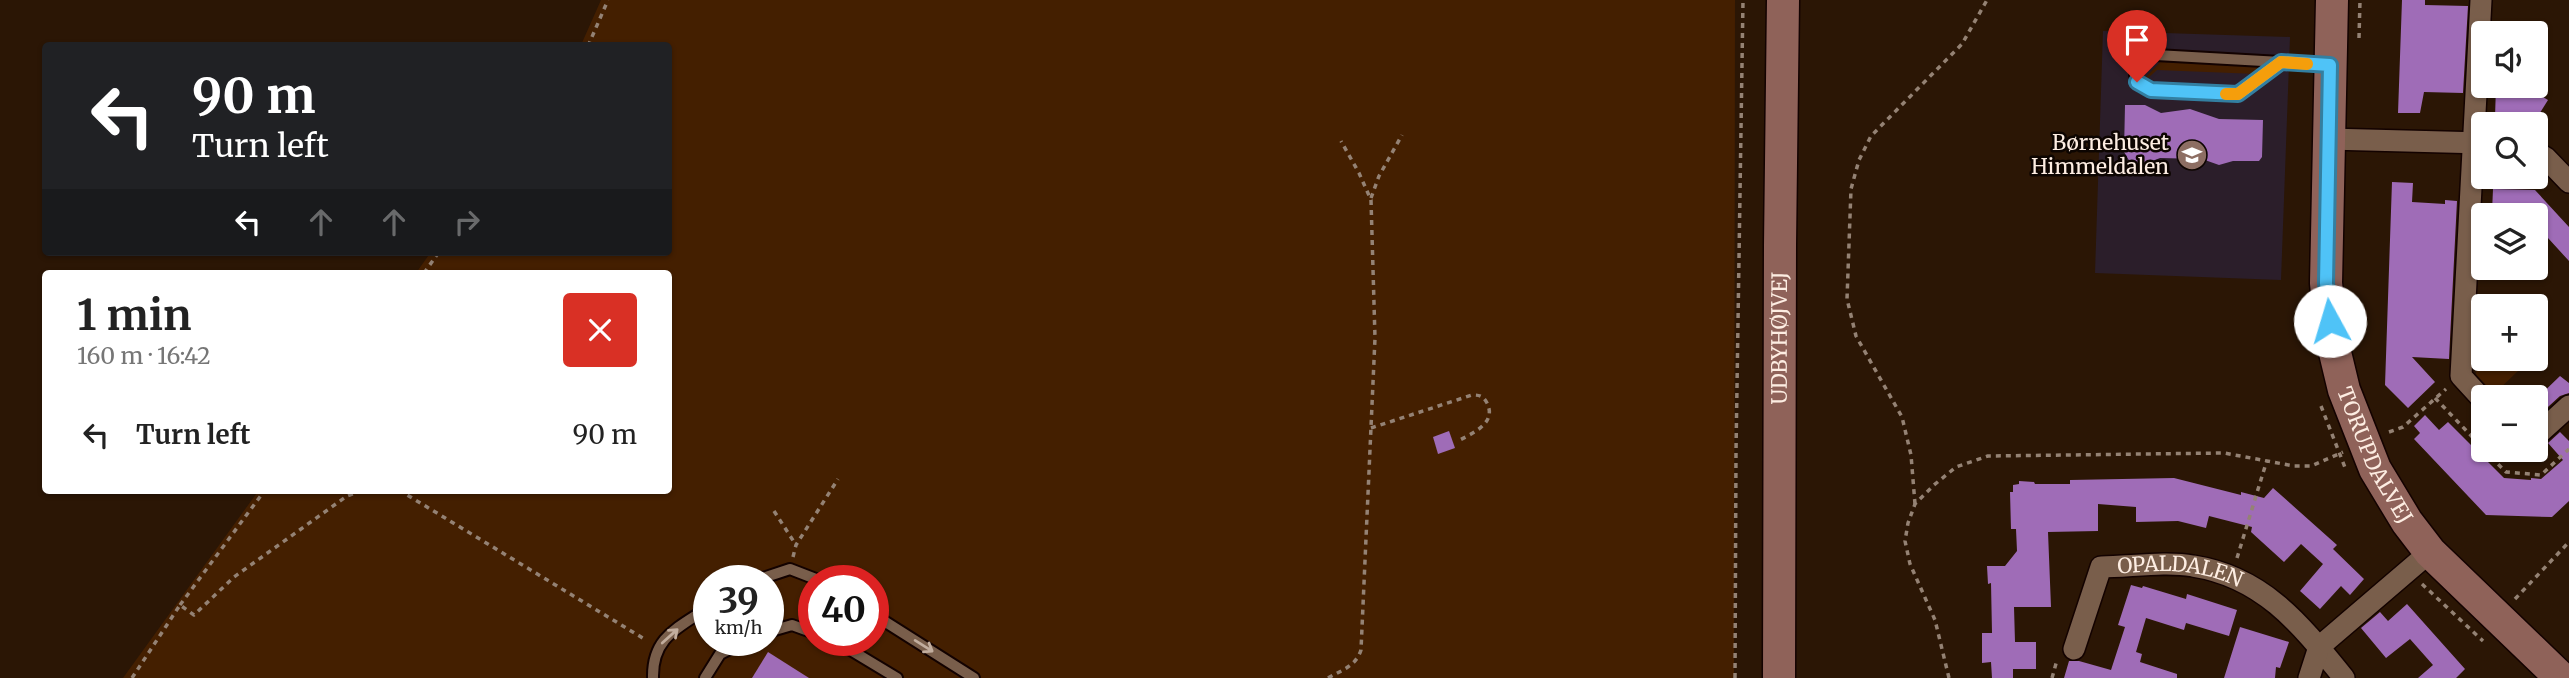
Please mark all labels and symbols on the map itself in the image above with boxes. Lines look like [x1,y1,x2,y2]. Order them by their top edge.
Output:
pin [2107,10,2167,82]
place label: Børnehuset Himmeldalen [2031,129,2169,180]
school or university icon: Børnehuset Himmeldalen [2175,138,2209,172]
street label: UDBYHØJVEJ [1766,271,1793,404]
position arrow [2293,284,2367,358]
street label: TORUPDALVEJ [2331,383,2419,529]
street label: OPALDALEN [2116,550,2247,593]
speed limit sign: 40 [798,565,889,656]
one-way arrow [661,627,678,644]
one-way arrow [913,639,933,653]

